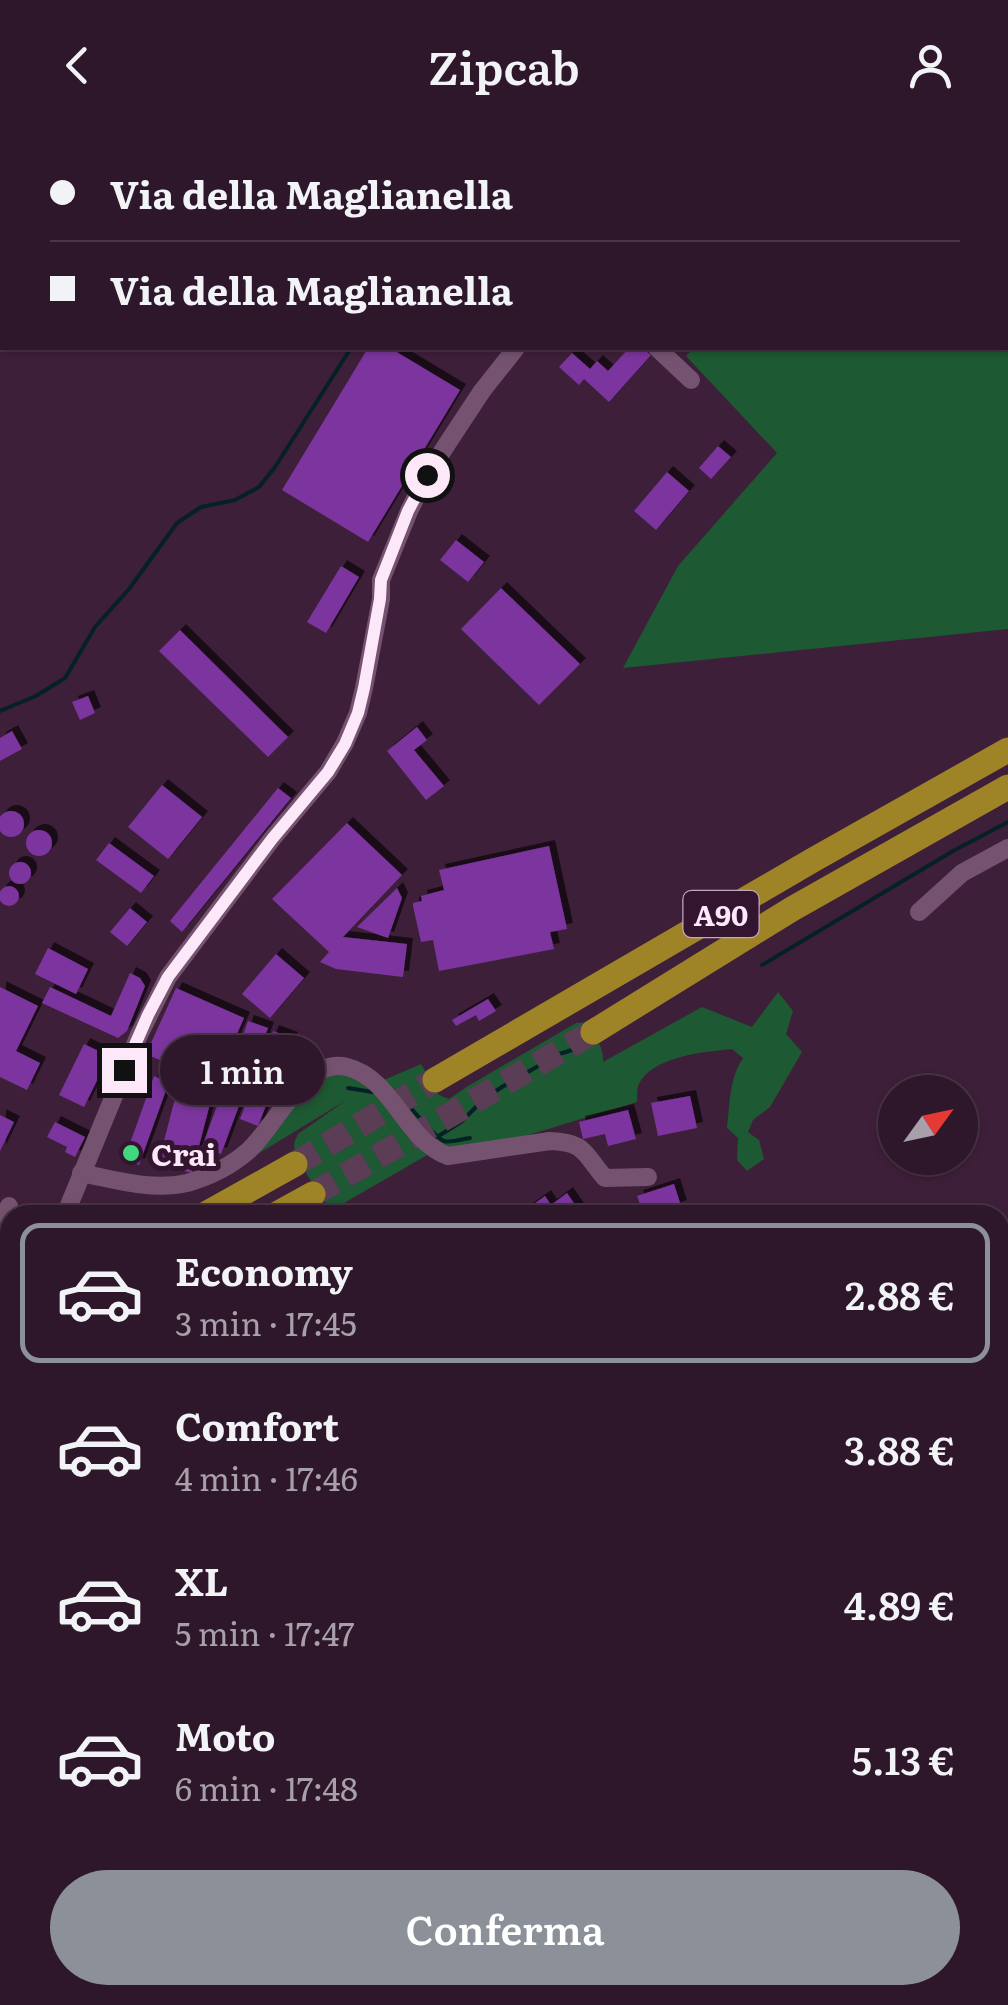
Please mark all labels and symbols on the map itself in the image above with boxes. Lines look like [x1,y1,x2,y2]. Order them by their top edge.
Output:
route start [405,453,450,498]
road number: A90 [684,891,758,937]
callout: 1 min [159,1035,324,1105]
route end [102,1048,147,1093]
north arrow [878,1075,978,1175]
place label: Crai [151,1131,217,1175]
marker: Crai [120,1142,142,1164]

